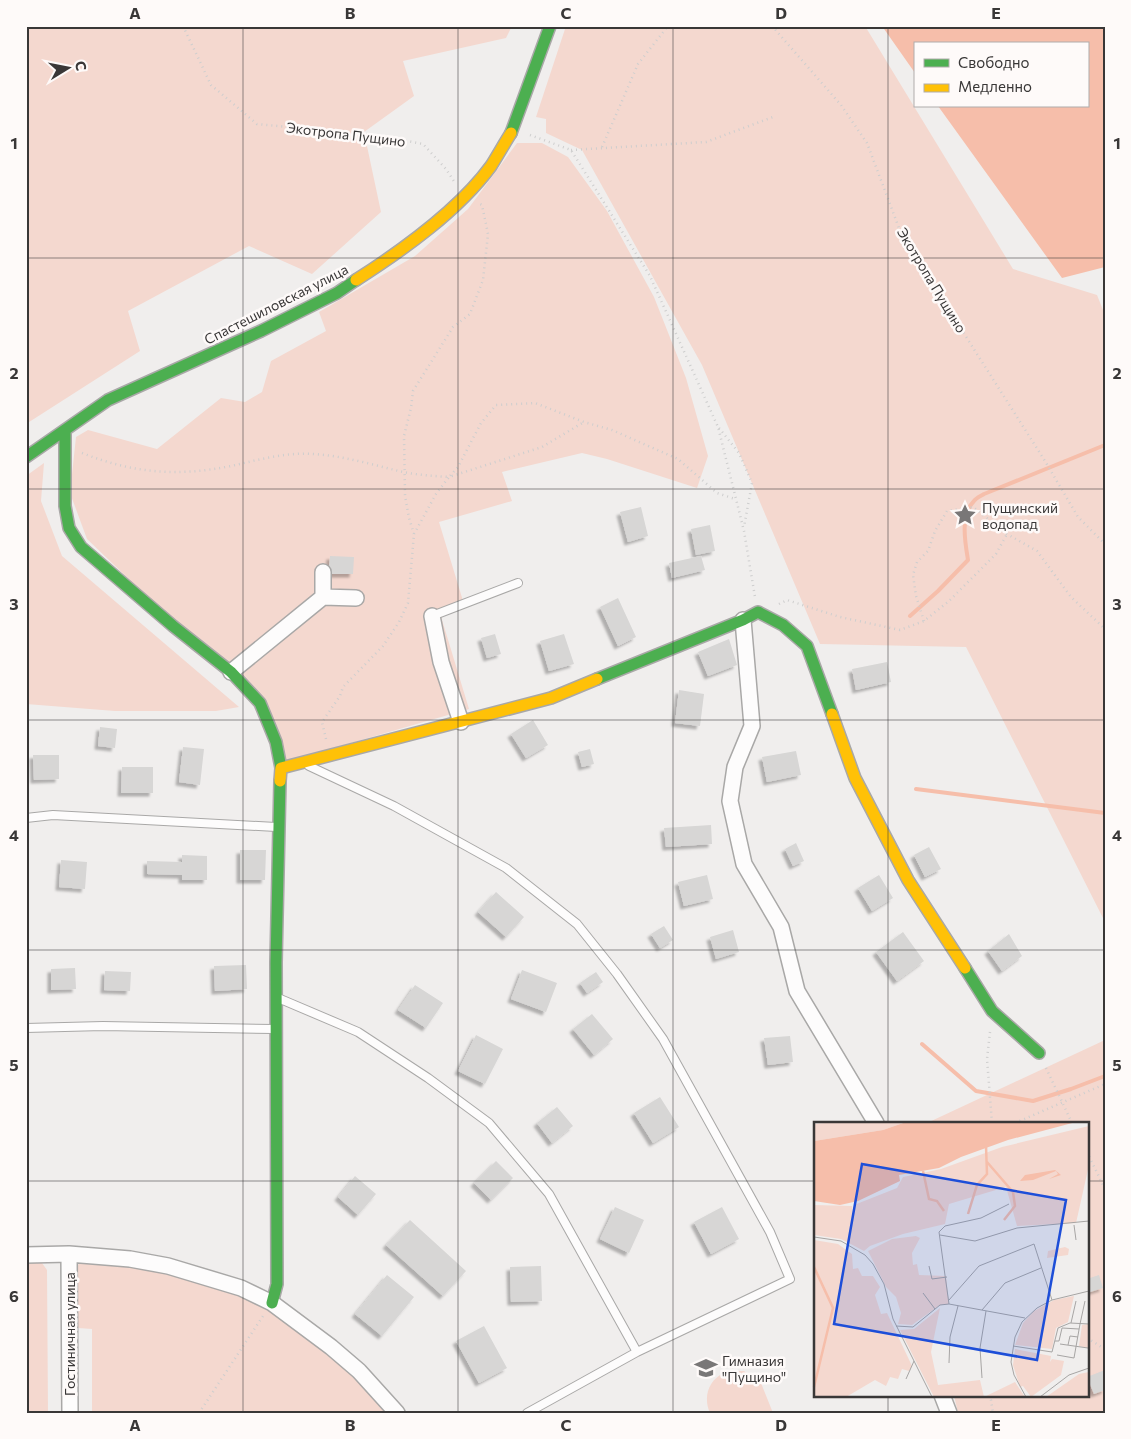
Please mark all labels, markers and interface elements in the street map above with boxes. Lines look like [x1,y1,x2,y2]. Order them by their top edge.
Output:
text: A [129,3,141,22]
text: B [345,3,356,22]
text: C [561,3,572,22]
text: D [775,3,787,22]
text: E [991,3,1001,22]
north arrow [42,42,92,92]
legend [914,42,1088,108]
text: Свободно [958,53,1029,71]
text: С [72,59,90,72]
text: Медленно [958,77,1032,95]
street label: Экотропа Пущино [285,118,407,150]
text: 1 [10,133,18,152]
text: 1 [1113,133,1121,152]
street label: Экотропа Пущино [894,224,970,336]
street label: Спастешиловская улица [201,260,351,348]
text: 2 [9,363,19,382]
text: 2 [1112,363,1122,382]
place label: Пущинский водопад [982,499,1058,532]
place icon: Пущинский водопад [952,502,978,528]
text: 3 [9,594,19,613]
text: 3 [1112,594,1122,613]
text: 4 [9,825,19,844]
text: 4 [1112,825,1122,844]
text: 5 [9,1055,19,1074]
text: 5 [1112,1055,1122,1074]
inset map [814,1122,1088,1396]
street label: Гостиничная улица [61,1272,78,1396]
text: 6 [9,1286,19,1305]
text: 6 [1112,1286,1122,1305]
place label: Гимназия "Пущино" [722,1352,786,1385]
school or university icon: Гимназия "Пущино" [693,1355,719,1381]
text: A [129,1415,141,1434]
text: B [345,1415,356,1434]
text: C [561,1415,572,1434]
text: D [775,1415,787,1434]
text: E [991,1415,1001,1434]

